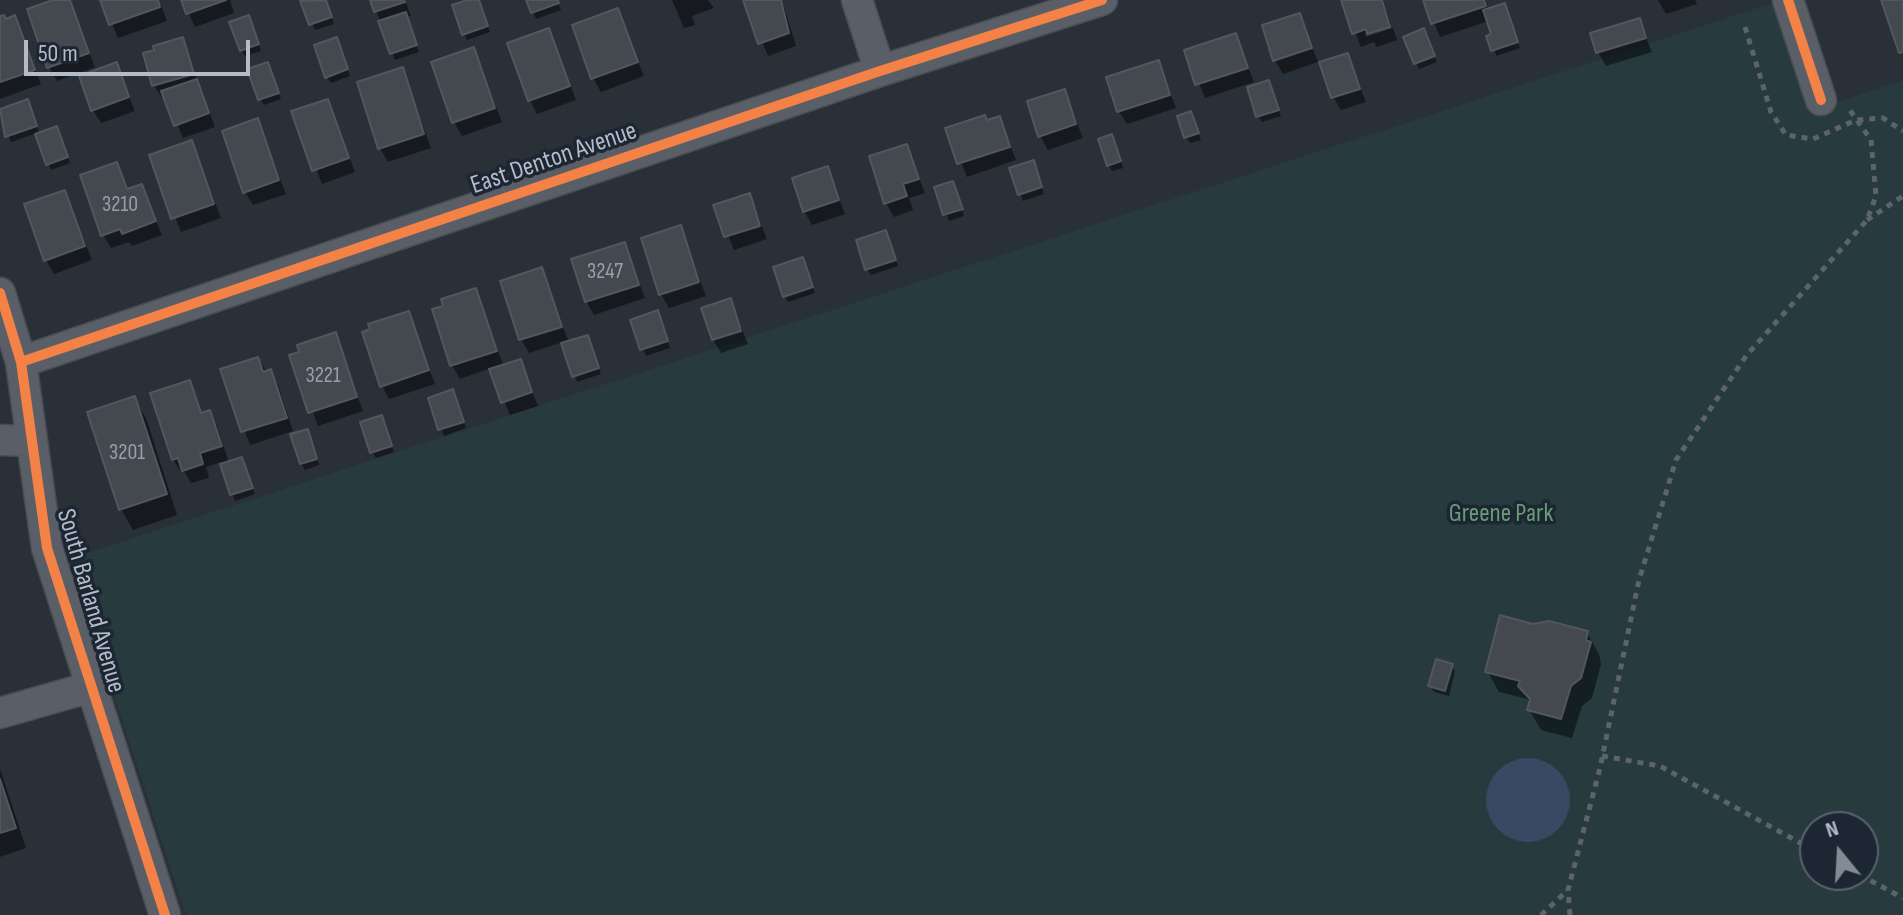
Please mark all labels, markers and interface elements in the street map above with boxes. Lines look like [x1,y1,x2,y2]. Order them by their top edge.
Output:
scale bar [28,24,254,74]
text: 50 m [38,39,78,68]
street label: East Denton Avenue [467,116,641,202]
house number: 3210 [102,192,138,218]
house number: 3247 [587,259,623,285]
house number: 3221 [305,363,341,389]
house number: 3201 [109,440,145,466]
park label: Greene Park [1449,498,1553,530]
street label: South Barland Avenue [49,506,131,696]
north arrow [1799,811,1879,891]
text: N [1822,815,1842,844]

